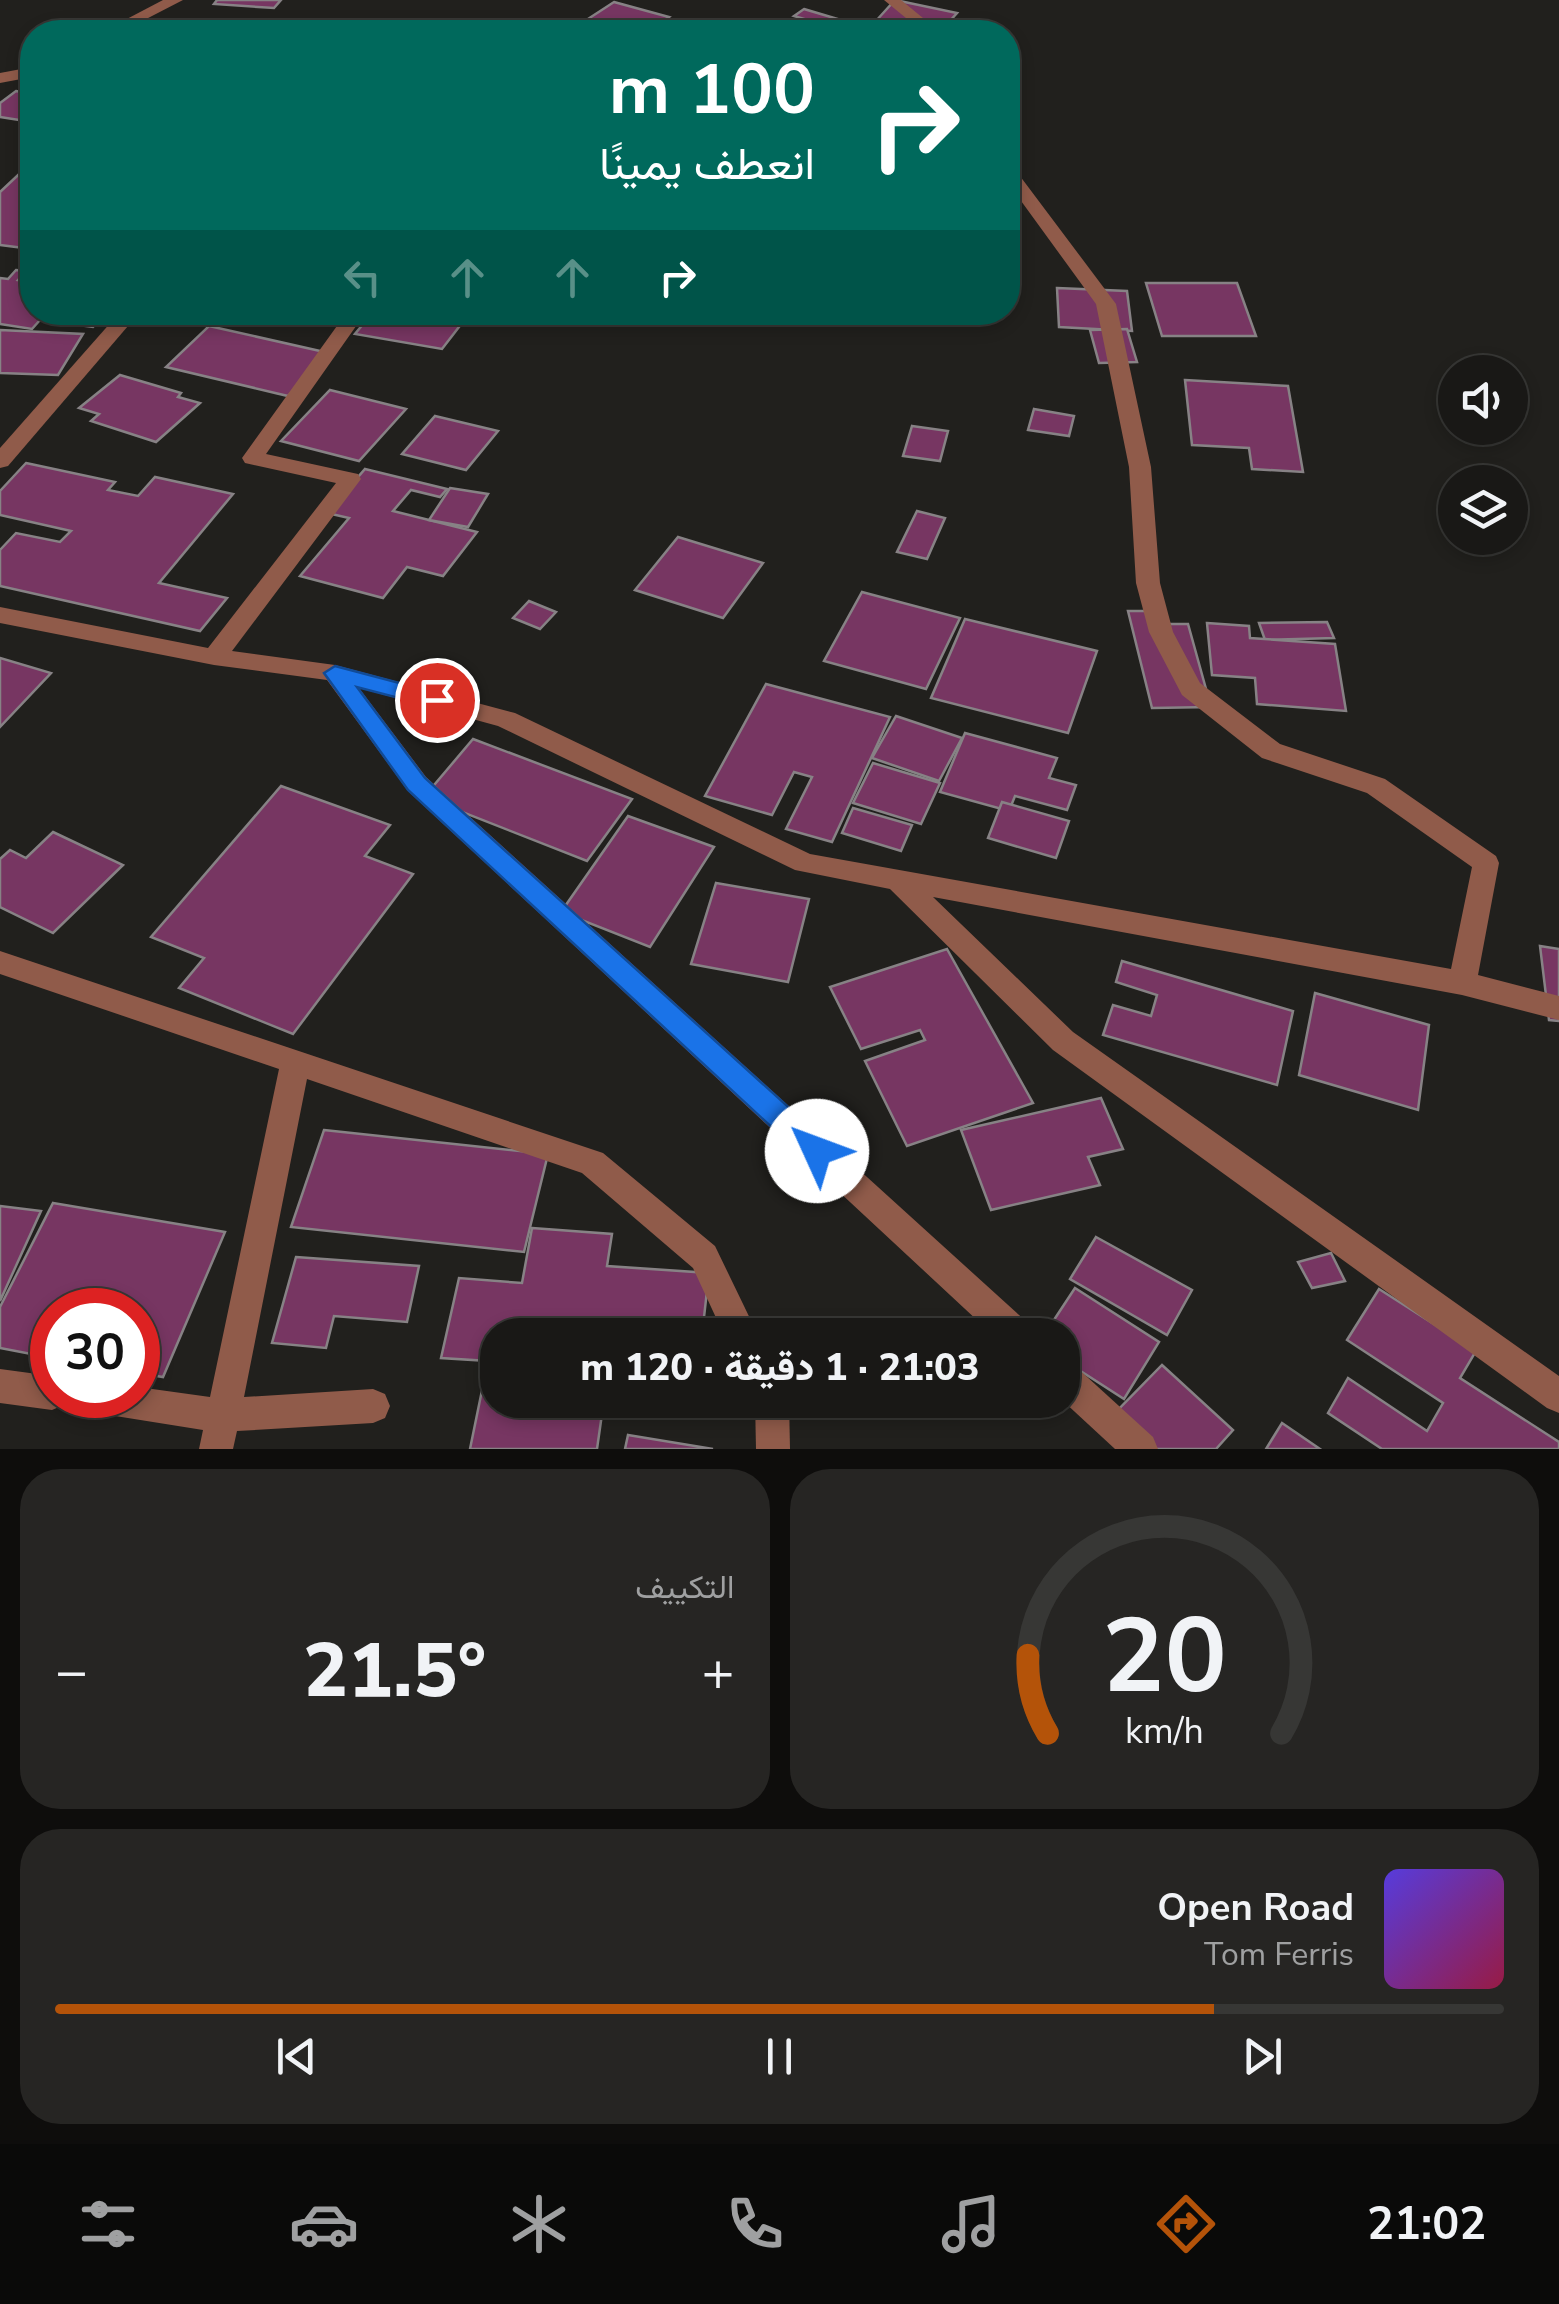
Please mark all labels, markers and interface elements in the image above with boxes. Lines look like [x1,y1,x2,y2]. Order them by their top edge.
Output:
text: 100 m [609,42,815,138]
icon: right [850,60,980,190]
text: انعطف يمينًا [599,134,815,195]
icon: left [335,250,390,305]
icon: ahead [440,250,495,305]
icon: ahead [545,250,600,305]
icon: right [650,250,705,305]
map controls [1438,355,1528,555]
button: sound [1438,355,1528,445]
button: layers [1438,465,1528,555]
pin [395,658,480,743]
icon: arrive [410,673,465,728]
position arrow [765,1099,869,1203]
speed limit sign: 30 [30,1288,160,1418]
text: 21:03 · 1 دقيقة · 120 m [580,1342,980,1393]
text: التكييف [635,1566,735,1609]
text: 20 [1102,1586,1227,1728]
text: 21.5° [303,1620,486,1722]
text: − [55,1634,88,1709]
text: + [701,1634,735,1709]
text: km/h [1125,1707,1204,1756]
text: Open Road [1157,1882,1354,1933]
text: Tom Ferris [1204,1933,1354,1976]
icon: previous [269,2029,324,2084]
icon: pause [752,2029,807,2084]
icon: next [1235,2029,1290,2084]
icon: filters [73,2189,143,2259]
icon: car [289,2189,359,2259]
icon: climate [504,2189,574,2259]
icon: phone [720,2189,790,2259]
icon: music [936,2189,1006,2259]
icon: directions [1151,2189,1221,2259]
text: 21:02 [1367,2194,1486,2255]

